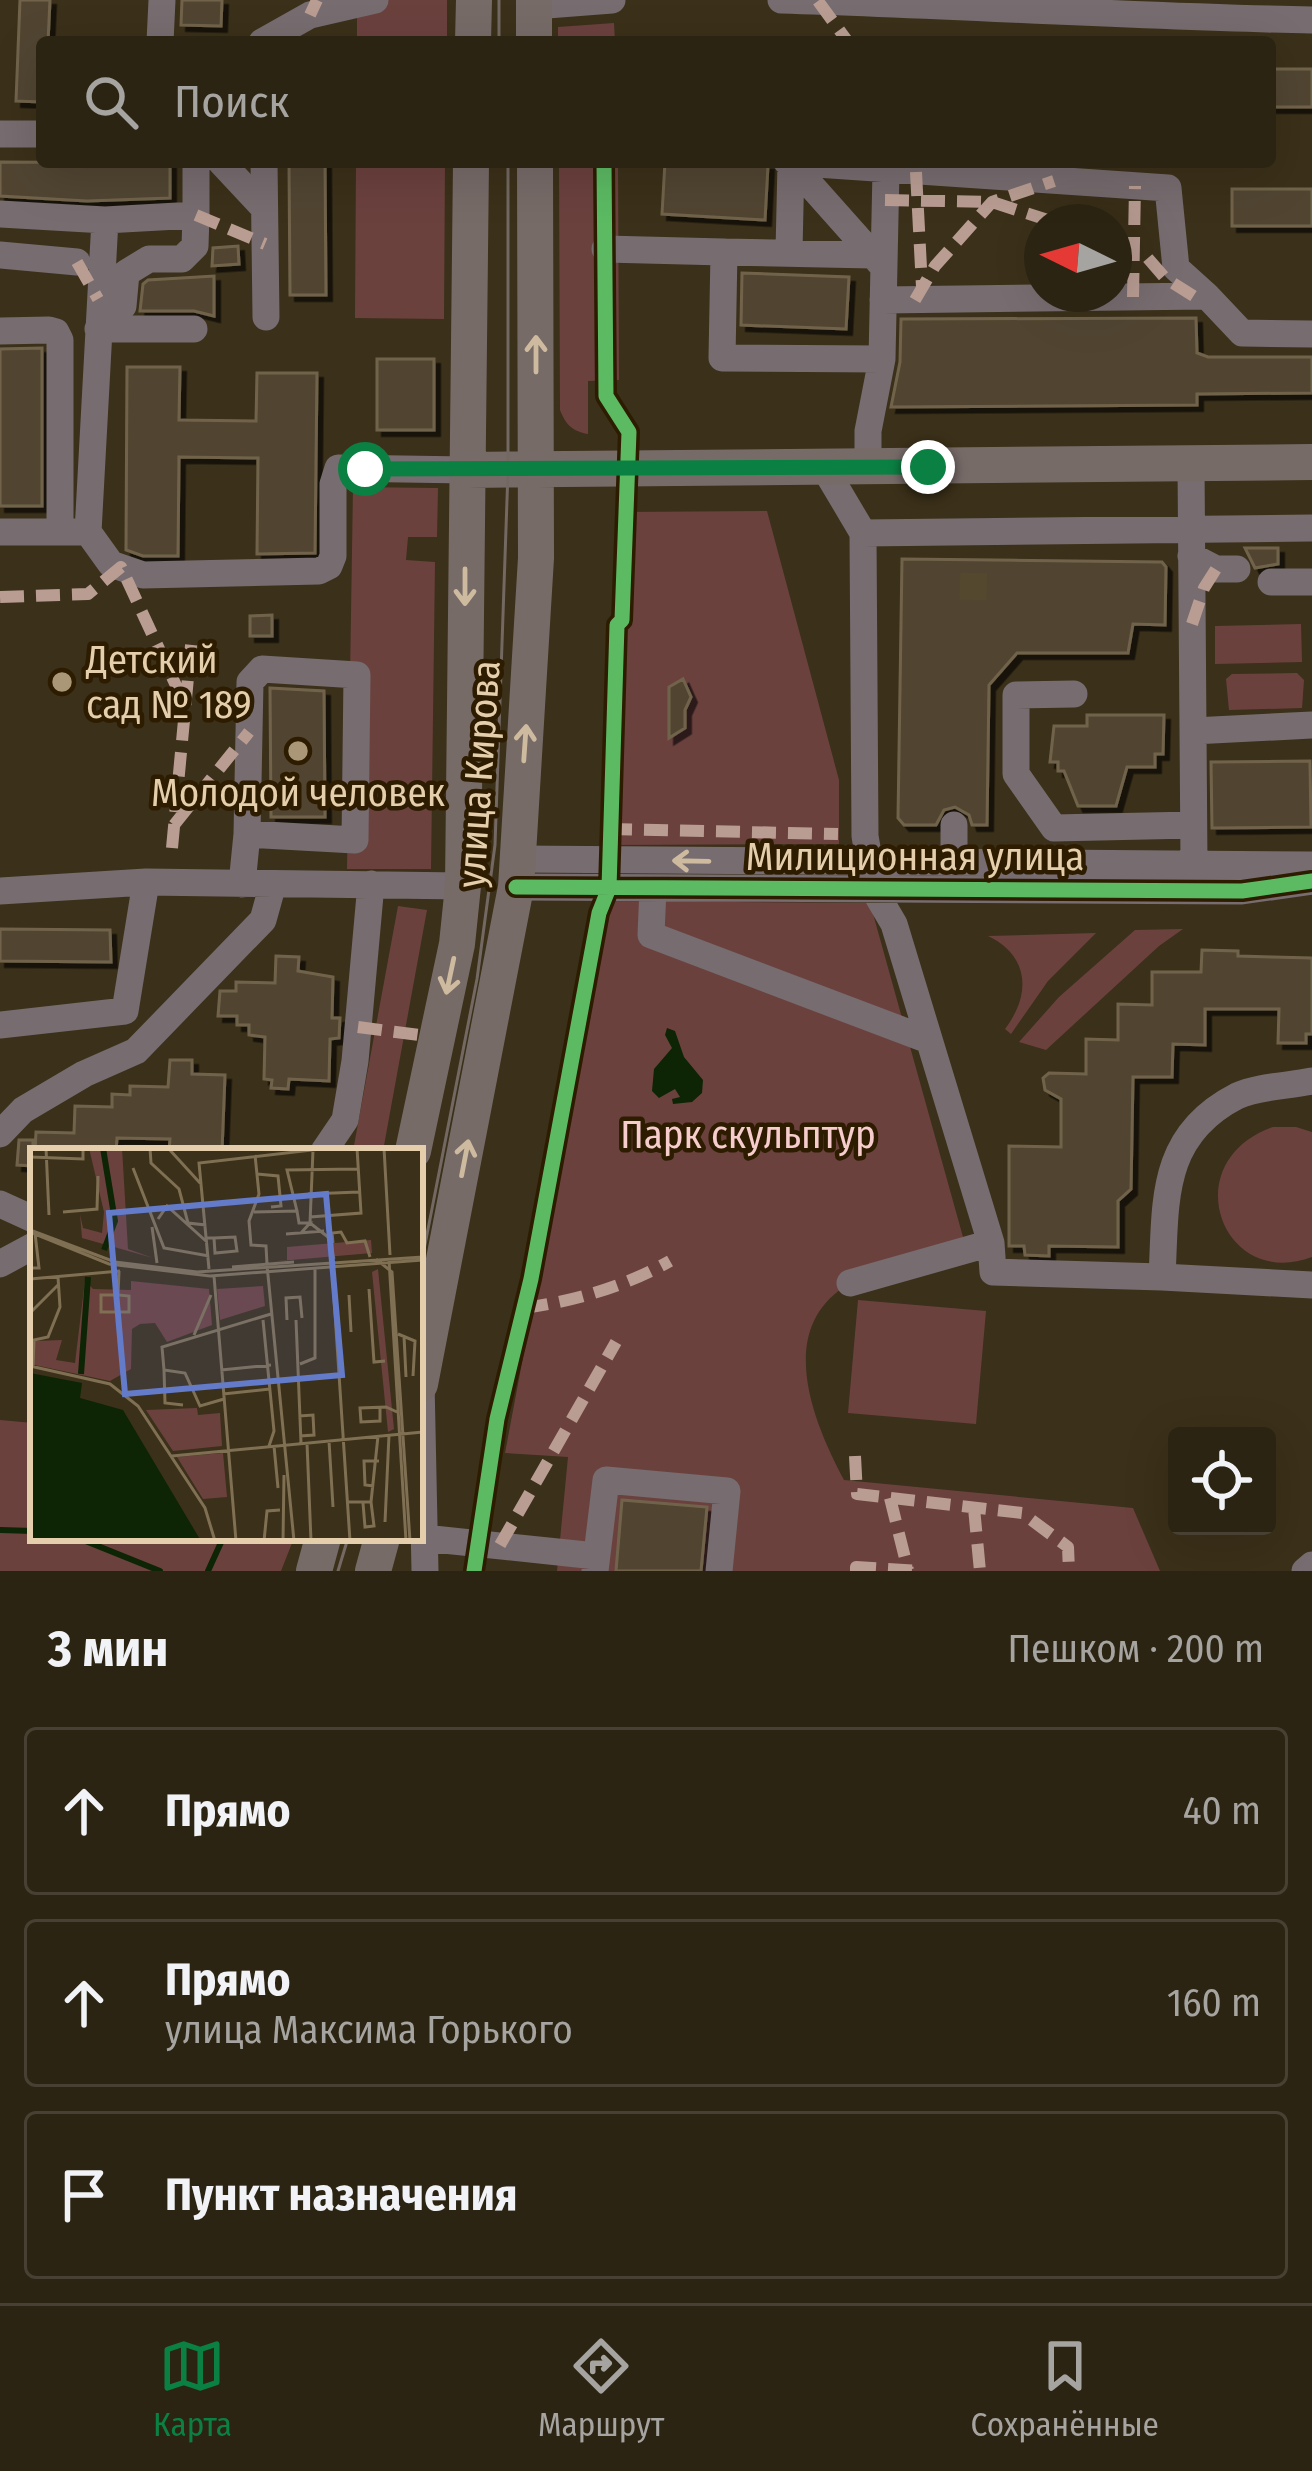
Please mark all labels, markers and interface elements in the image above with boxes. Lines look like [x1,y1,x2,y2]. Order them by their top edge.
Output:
search box [36,36,1276,168]
icon: search [78,69,144,135]
text: Поиск [174,75,289,129]
north arrow [1024,204,1132,312]
one-way arrow [525,335,547,374]
route end [901,440,955,494]
route start [338,442,392,496]
one-way arrow [454,567,477,606]
place label: Детский сад № 189 [85,637,252,728]
street label: улица Кирова [448,659,510,889]
marker: Детский сад № 189 [49,669,75,695]
one-way arrow [514,724,537,763]
marker: Молодой человек [285,738,311,764]
place label: Молодой человек [151,770,445,816]
street label: Милиционная улица [746,834,1084,880]
one-way arrow [672,850,711,872]
one-way arrow [438,957,461,995]
park label: Парк скульптур [620,1112,876,1158]
one-way arrow [455,1139,477,1178]
inset map [30,1148,423,1541]
map controls [1168,1427,1276,1535]
button: locate [1168,1427,1276,1535]
text: 3 мин [48,1618,168,1680]
text: Пешком · 200 m [1008,1626,1264,1672]
icon: ahead [51,1778,117,1844]
text: Прямо [165,1784,290,1838]
text: 40 m [1183,1788,1261,1834]
text: Прямо [165,1953,290,2007]
icon: ahead [51,1970,117,2036]
text: 160 m [1167,1980,1261,2026]
text: улица Максима Горького [165,2007,573,2053]
icon: arrive [51,2162,117,2228]
text: Пункт назначения [165,2168,518,2222]
tab: Карта [153,2333,232,2445]
tab: Маршрут [538,2333,664,2445]
tab: Сохранённые [971,2333,1159,2445]

